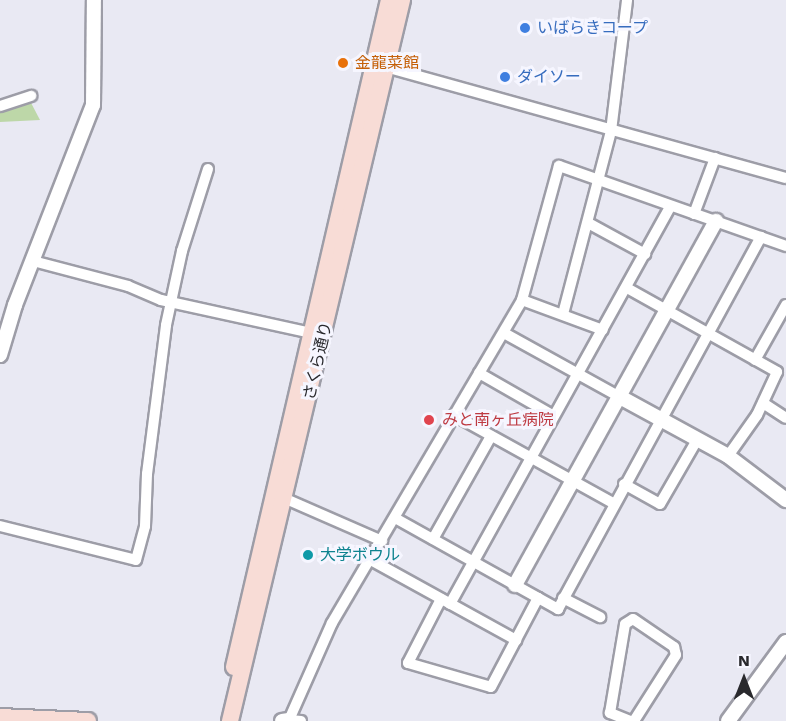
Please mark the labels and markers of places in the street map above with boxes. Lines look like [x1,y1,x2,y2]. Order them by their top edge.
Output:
place label: いばらきコープ [537,18,649,38]
marker: いばらきコープ [518,21,532,35]
place label: 金龍菜館 [355,53,419,73]
marker: 金龍菜館 [336,56,350,70]
place label: ダイソー [517,67,581,87]
marker: ダイソー [498,70,512,84]
place label: みと南ヶ丘病院 [442,410,554,430]
marker: みと南ヶ丘病院 [420,411,438,429]
place label: 大学ボウル [320,545,400,565]
marker: 大学ボウル [301,548,315,562]

